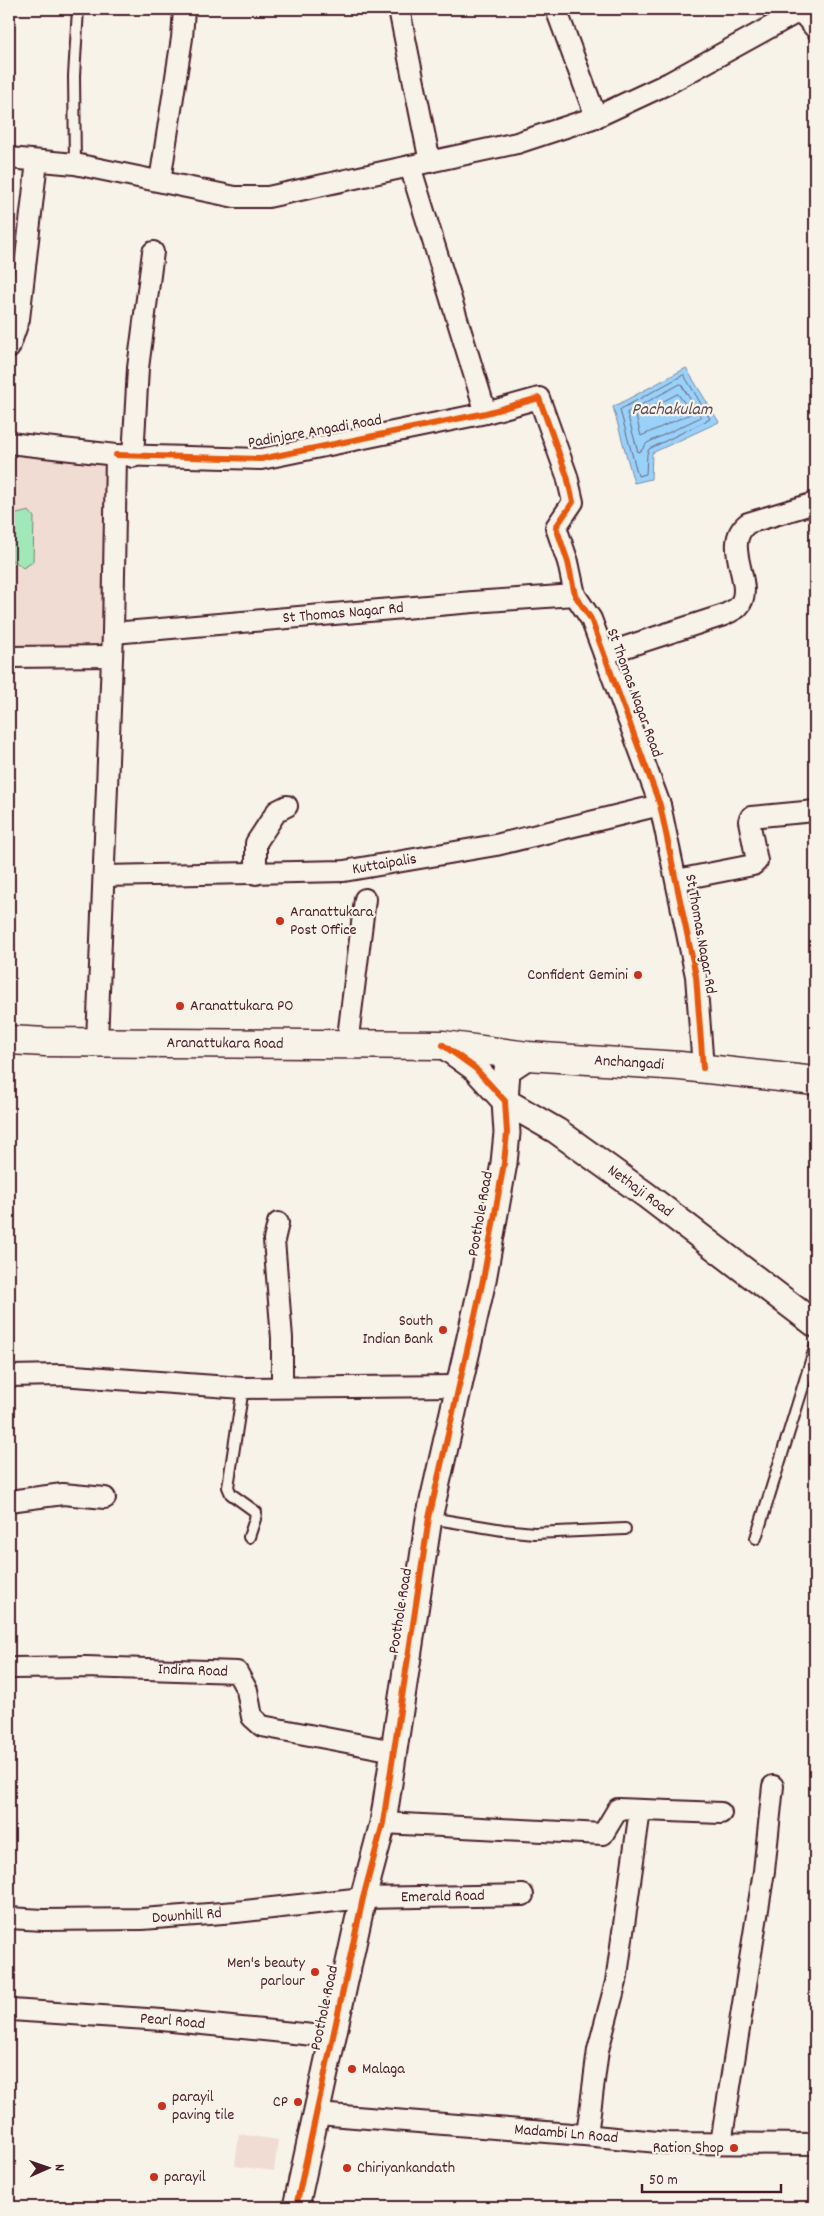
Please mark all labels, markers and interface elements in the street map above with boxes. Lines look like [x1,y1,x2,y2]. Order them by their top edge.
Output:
water label: Pachakulam [632,398,713,423]
street label: Padinjare Angadi Road [246,409,384,455]
street label: St Thomas Nagar Rd [282,597,405,630]
street label: St Thomas Nagar Road [600,625,668,761]
street label: Kuttaipalis [350,847,419,881]
street label: St Thomas Nagar Rd [678,872,722,996]
place label: Aranattukara Post Office [290,901,374,942]
marker: Aranattukara Post Office [274,915,286,927]
place label: Confident Gemini [527,964,628,987]
marker: Confident Gemini [632,969,644,981]
place label: Aranattukara PO [190,995,293,1018]
marker: Aranattukara PO [174,1000,186,1012]
street label: Aranattukara Road [166,1031,284,1055]
street label: Anchangadi [593,1049,665,1076]
street label: Nethaji Road [603,1159,678,1223]
street label: Poothole Road [462,1170,500,1258]
place label: South Indian Bank [363,1310,433,1351]
marker: South Indian Bank [437,1324,449,1336]
street label: Poothole Road [383,1567,419,1655]
street label: Indira Road [158,1658,228,1683]
street label: Emerald Road [401,1884,485,1909]
street label: Downhill Rd [151,1902,223,1930]
place label: Men's beauty parlour [227,1952,306,1993]
street label: Poothole Road [305,1963,345,2053]
marker: Men's beauty parlour [309,1966,321,1978]
street label: Pearl Road [139,2007,206,2036]
place label: Malaga [362,2058,405,2081]
marker: Malaga [346,2063,358,2075]
place label: parayil paving tile [172,2086,234,2127]
place label: CP [273,2091,288,2114]
marker: CP [292,2096,304,2108]
marker: parayil paving tile [156,2100,168,2112]
street label: Madambi Ln Road [513,2118,619,2150]
place label: Ration Shop [653,2137,724,2160]
marker: Ration Shop [728,2142,740,2154]
north arrow [22,2144,72,2194]
place label: Chiriyankandath [357,2157,455,2180]
scale bar [642,2161,780,2193]
marker: Chiriyankandath [341,2162,353,2174]
text: N [49,2164,69,2172]
place label: parayil [164,2166,206,2189]
text: 50 m [649,2170,678,2192]
marker: parayil [148,2171,160,2183]

